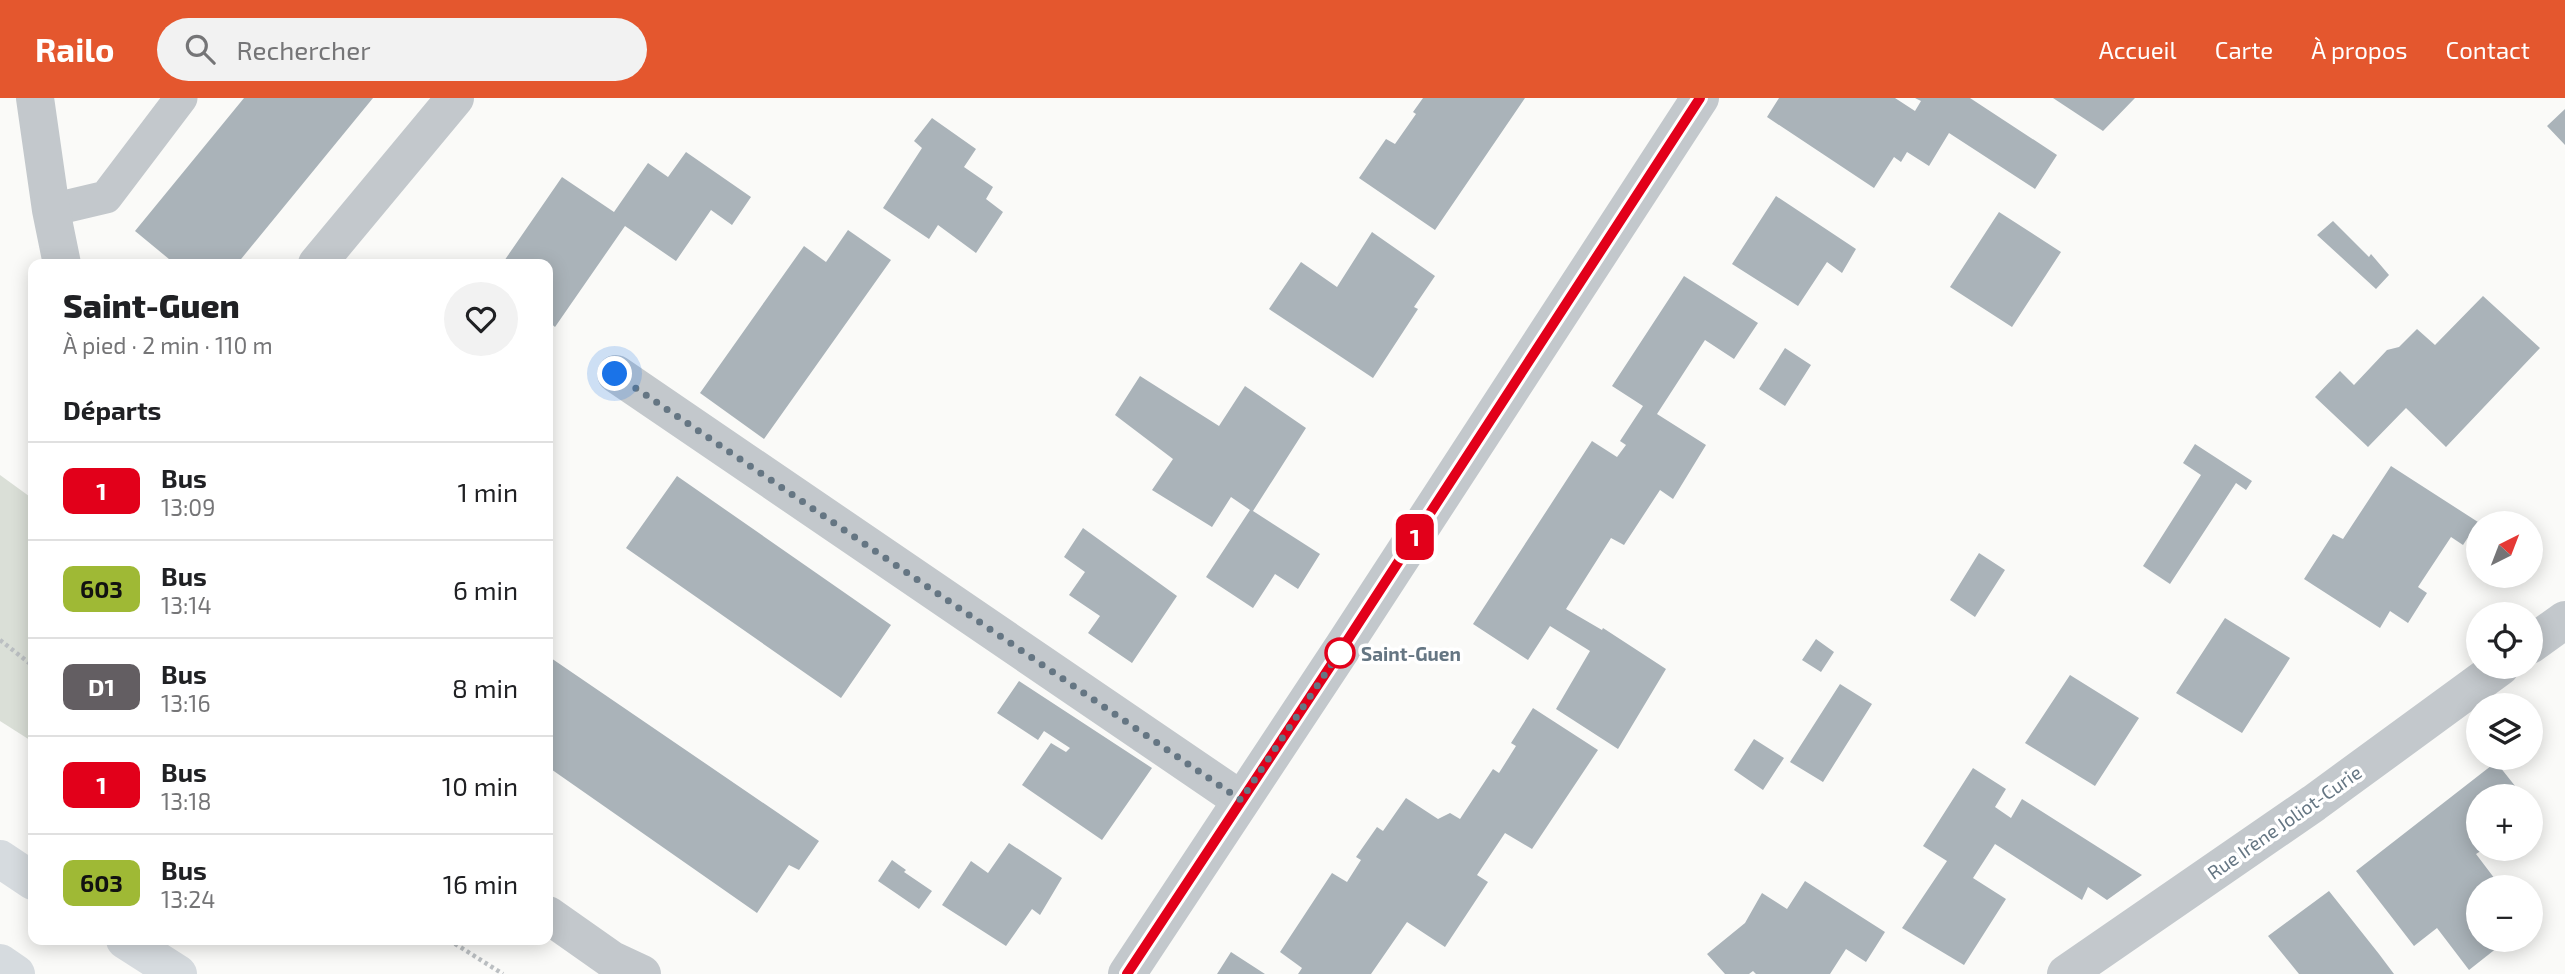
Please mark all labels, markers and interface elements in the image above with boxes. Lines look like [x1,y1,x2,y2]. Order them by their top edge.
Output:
search box [157,18,647,81]
text: Railo [35,29,115,69]
icon: search [181,30,219,68]
text: Rechercher [237,34,371,65]
text: Accueil [2099,35,2177,64]
text: Carte [2215,35,2273,64]
text: À propos [2311,35,2408,64]
text: Contact [2446,35,2530,64]
button: heart [444,282,518,356]
text: Saint-Guen [63,285,240,325]
text: À pied · 2 min · 110 m [63,331,273,359]
your location [597,356,632,391]
text: Départs [63,394,161,425]
text: Bus [161,462,207,493]
text: 1 [96,476,107,505]
text: 1 min [458,476,518,507]
text: 13:09 [161,493,215,521]
north arrow [2466,511,2543,588]
map controls [2466,511,2543,952]
line badge: 1 [1392,514,1438,560]
text: 1 [1410,522,1420,551]
text: Bus [161,560,207,591]
text: 603 [80,574,123,603]
text: 6 min [453,574,518,605]
text: 13:14 [161,591,212,619]
button: locate [2466,602,2543,679]
marker: Saint-Guen [1325,638,1355,668]
place label: Saint-Guen [1361,642,1461,665]
text: Bus [161,658,207,689]
text: D1 [88,672,115,701]
text: 8 min [452,672,518,703]
text: 13:16 [161,689,211,717]
button: layers [2466,693,2543,770]
text: Bus [161,756,207,787]
street label: Rue Irène Joliot-Curie [2202,760,2366,884]
text: 1 [96,770,107,799]
text: 10 min [442,770,518,801]
button: + [2466,784,2543,861]
text: 13:18 [161,787,212,815]
text: Bus [161,854,207,885]
text: 603 [80,868,123,897]
text: 16 min [443,868,518,899]
button: − [2466,875,2543,952]
text: 13:24 [161,885,215,913]

